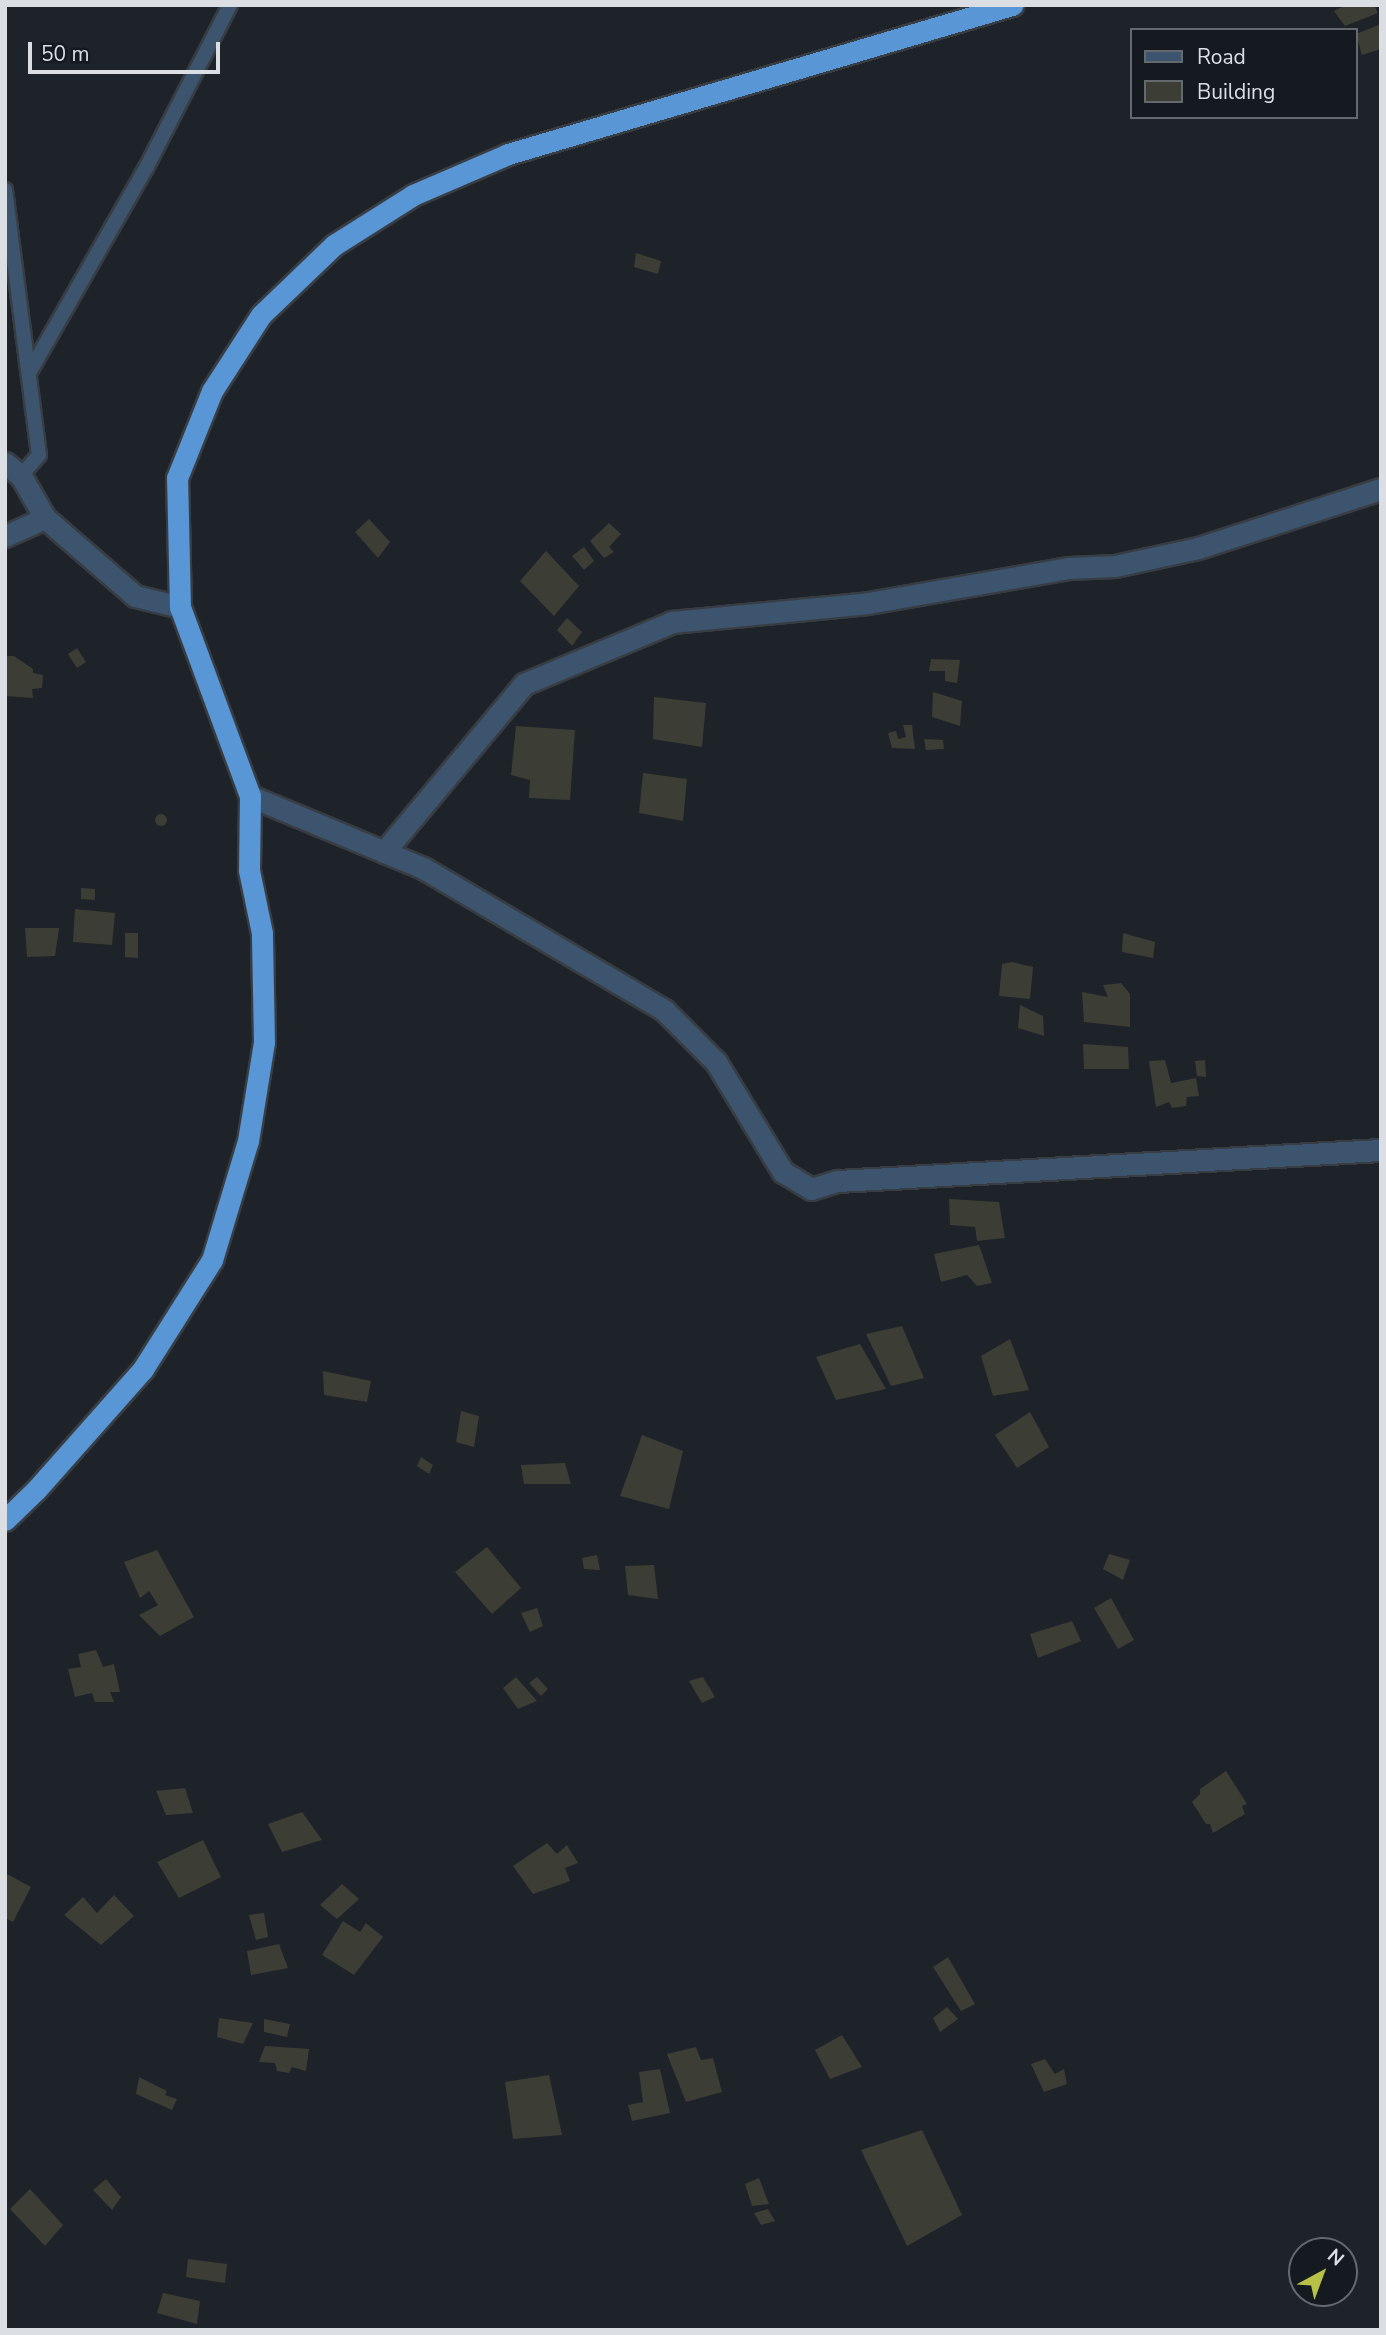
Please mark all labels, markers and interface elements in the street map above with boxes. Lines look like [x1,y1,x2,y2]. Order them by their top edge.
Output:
scale bar [32,28,224,72]
legend [1130,28,1358,119]
text: 50 m [41,40,90,68]
text: Road [1197,43,1246,71]
text: Building [1197,78,1275,106]
north arrow [1288,2237,1358,2307]
text: N [1322,2243,1349,2272]

